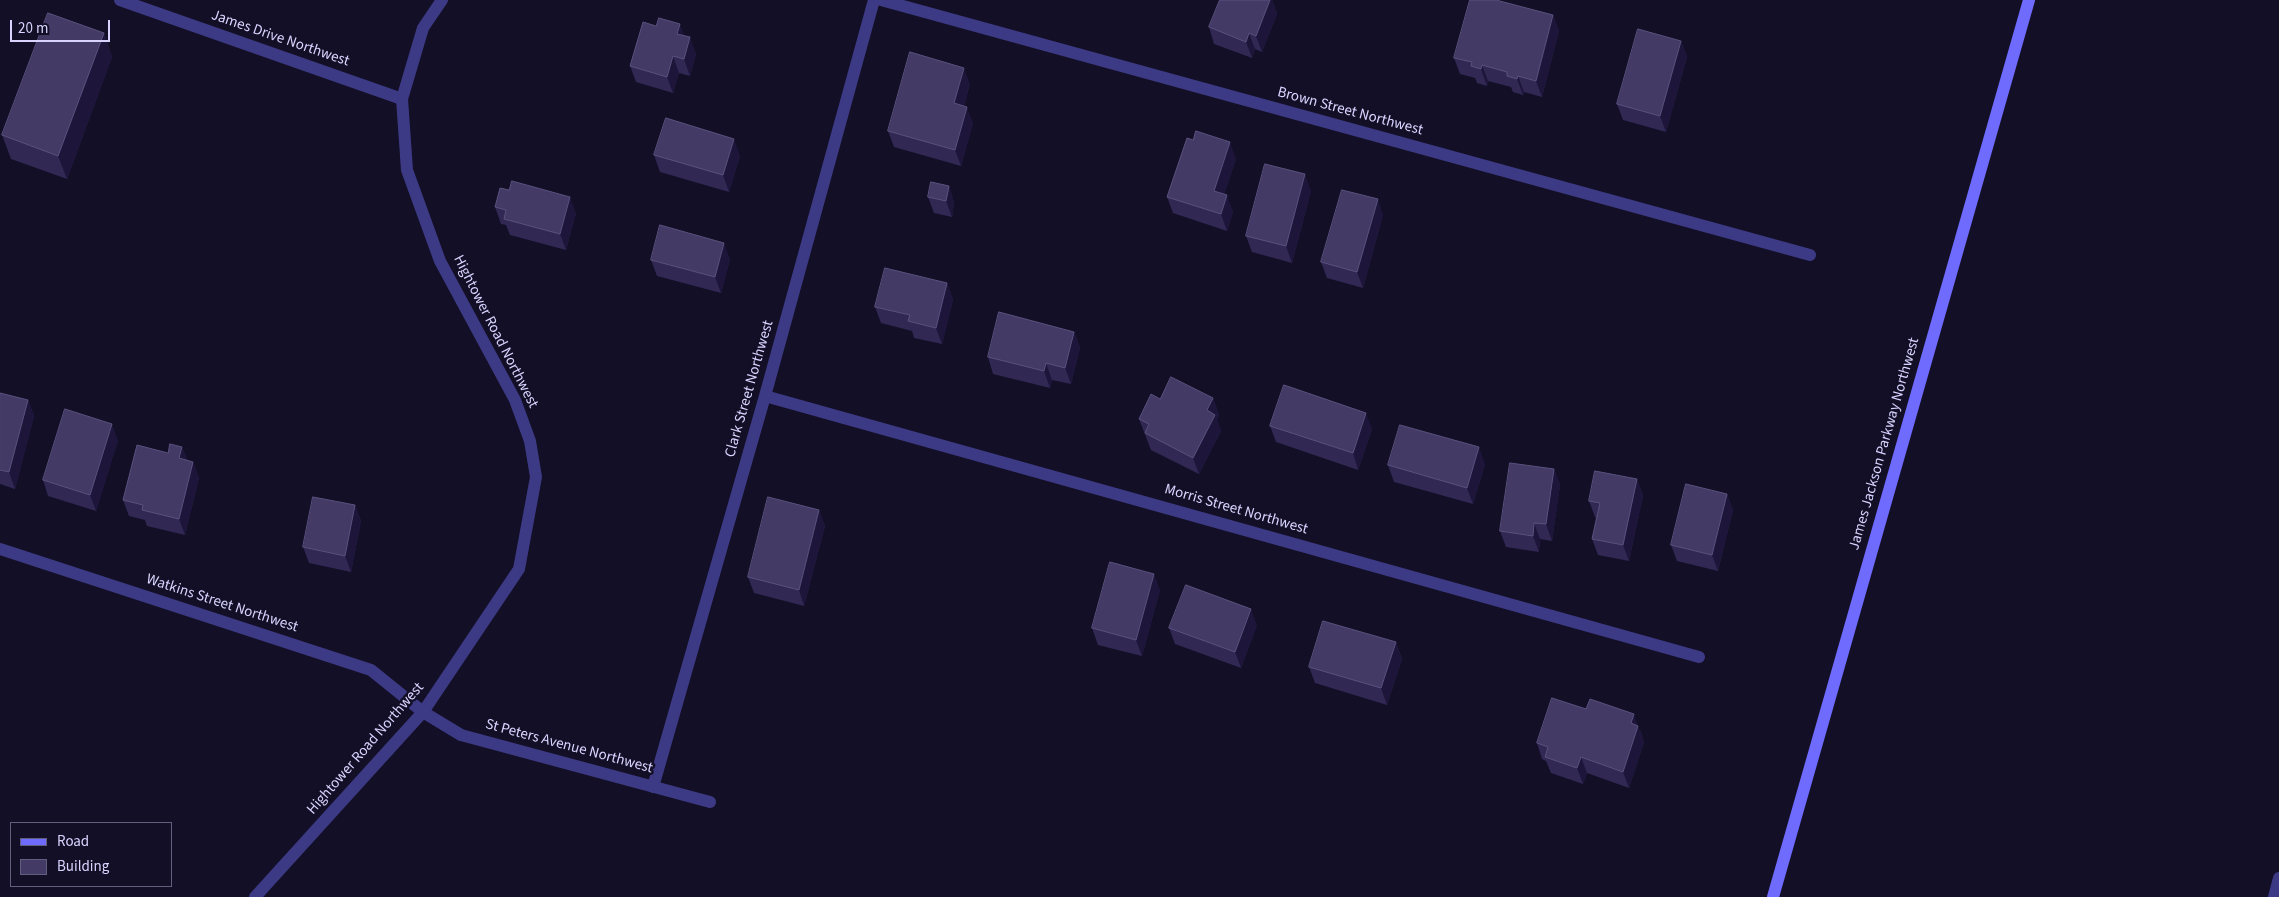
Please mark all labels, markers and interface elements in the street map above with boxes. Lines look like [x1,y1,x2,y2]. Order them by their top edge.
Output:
street label: James Drive Northwest [209,7,351,71]
scale bar [12,10,112,42]
text: 20 m [18,18,48,39]
street label: Brown Street Northwest [1275,84,1425,140]
street label: Hightower Road Northwest [449,253,541,411]
street label: Clark Street Northwest [722,318,778,460]
street label: James Jackson Parkway Northwest [1846,336,1924,552]
street label: Morris Street Northwest [1162,481,1310,539]
street label: Watkins Street Northwest [144,571,300,637]
street label: Hightower Road Northwest [304,679,428,819]
street label: St Peters Avenue Northwest [483,716,655,778]
legend [10,822,172,887]
text: Road [57,831,89,852]
text: Building [57,856,109,877]

